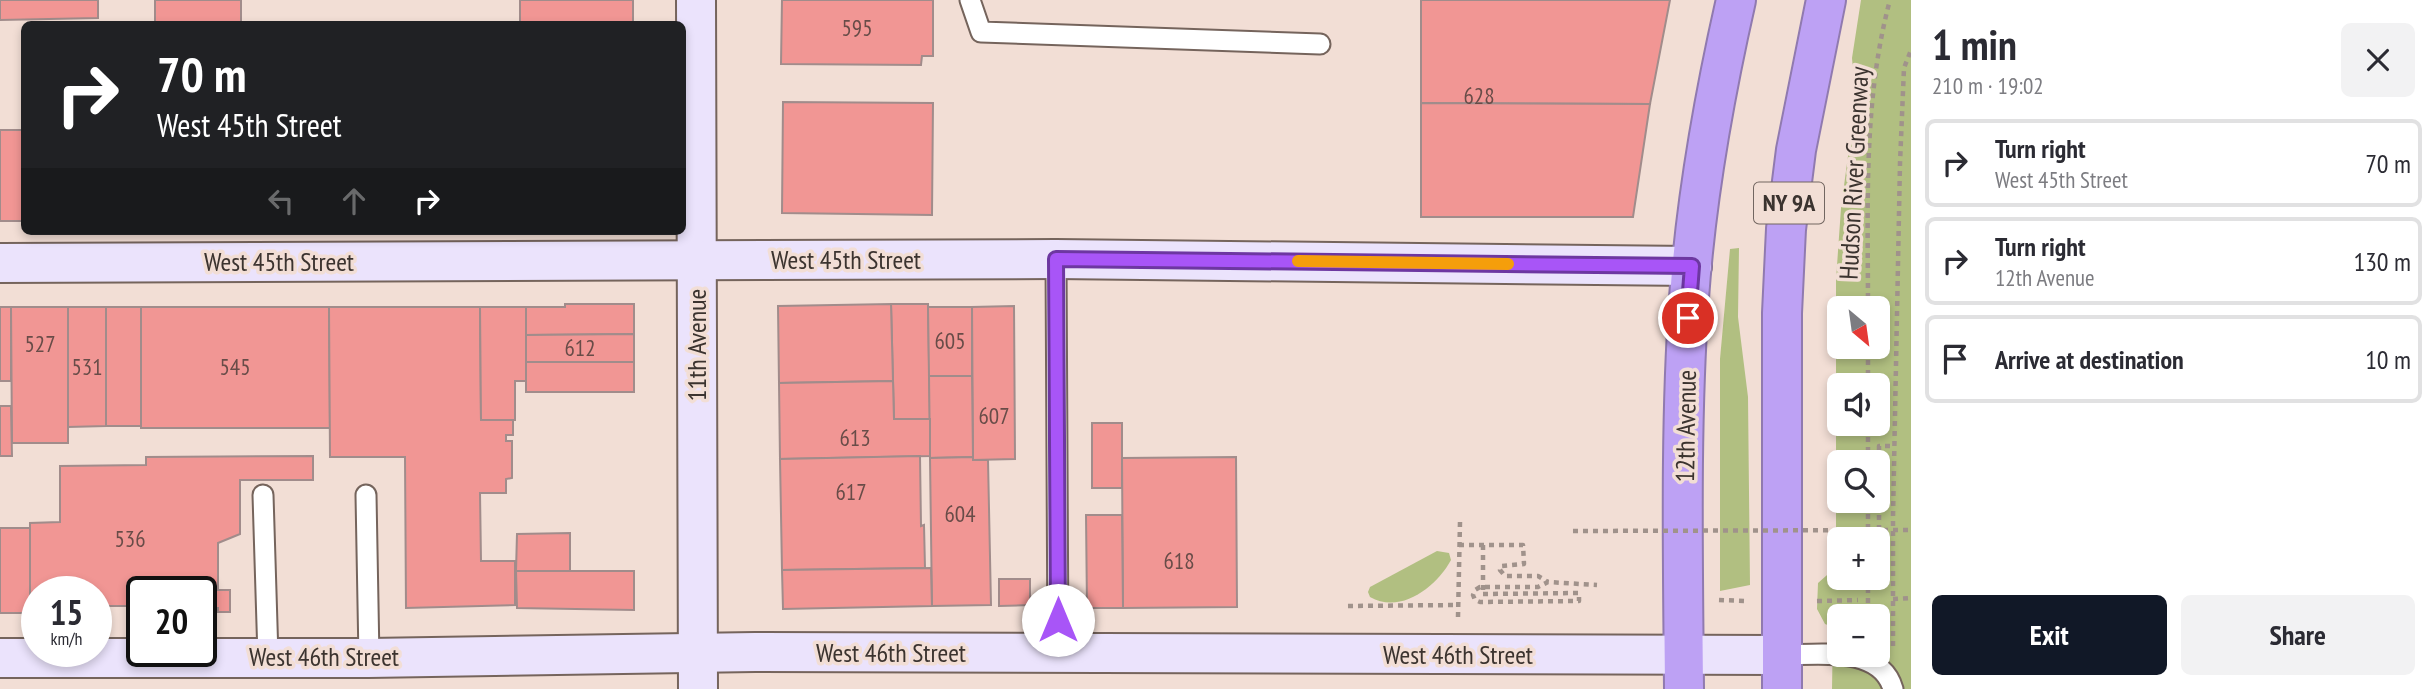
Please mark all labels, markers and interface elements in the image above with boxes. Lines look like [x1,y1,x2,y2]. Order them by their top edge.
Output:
house number: 595 [841,13,873,42]
text: 1 min [1932,17,2017,72]
button: close [2341,23,2415,97]
text: 70 m [157,42,246,106]
icon: right [42,49,133,140]
street label: Hudson River Greenway [1831,65,1876,280]
text: 210 m · 19:02 [1932,71,2044,100]
house number: 628 [1463,81,1495,110]
text: West 45th Street [157,104,342,146]
text: Turn right [1995,132,2086,165]
icon: right [1936,144,1974,182]
text: 70 m [2365,147,2411,180]
text: West 45th Street [1995,165,2128,194]
icon: left [262,182,300,220]
icon: ahead [335,182,373,220]
icon: right [408,182,446,220]
road number: NY 9A [1754,182,1824,224]
text: Turn right [1995,230,2086,263]
icon: right [1936,242,1974,280]
street label: West 45th Street [771,243,921,276]
street label: West 45th Street [204,245,354,278]
text: 130 m [2353,245,2411,278]
text: 12th Avenue [1995,263,2095,292]
pin [1658,288,1718,348]
street label: 11th Avenue [680,289,713,401]
north arrow [1827,296,1890,359]
map controls [1827,296,1890,667]
icon: arrive [1669,299,1707,337]
house number: 605 [934,326,966,355]
house number: 527 [24,329,56,358]
house number: 612 [564,333,596,362]
icon: arrive [1936,340,1974,378]
text: Arrive at destination [1995,343,2184,376]
text: 10 m [2365,343,2411,376]
house number: 531 [71,352,103,381]
house number: 545 [219,352,251,381]
street label: 12th Avenue [1668,369,1703,483]
button: sound [1827,373,1890,436]
house number: 607 [978,401,1010,430]
house number: 613 [839,423,871,452]
button: search [1827,450,1890,513]
house number: 617 [835,477,867,506]
house number: 604 [944,499,976,528]
house number: 536 [114,524,146,553]
button: + [1827,527,1890,590]
house number: 618 [1163,546,1195,575]
speed limit sign: 20 [126,576,217,667]
position arrow [1021,583,1095,657]
text: 15 [50,589,83,635]
button: Exit [1932,595,2167,675]
button: Share [2181,595,2415,675]
button: − [1827,604,1890,667]
text: km/h [51,627,82,650]
street label: West 46th Street [816,636,966,669]
street label: West 46th Street [1383,638,1533,671]
street label: West 46th Street [249,640,399,673]

